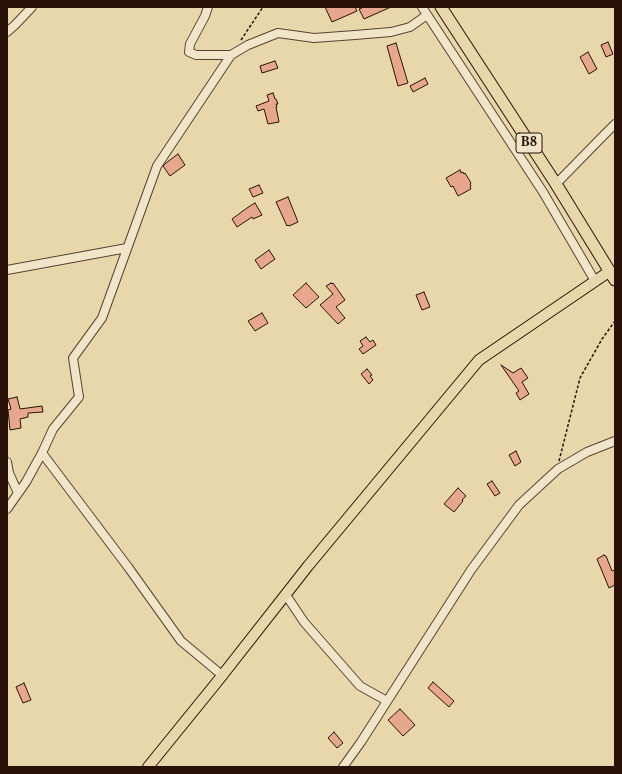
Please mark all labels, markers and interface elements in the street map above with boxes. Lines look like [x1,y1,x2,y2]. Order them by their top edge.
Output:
road number: B8 [516,133,542,153]

